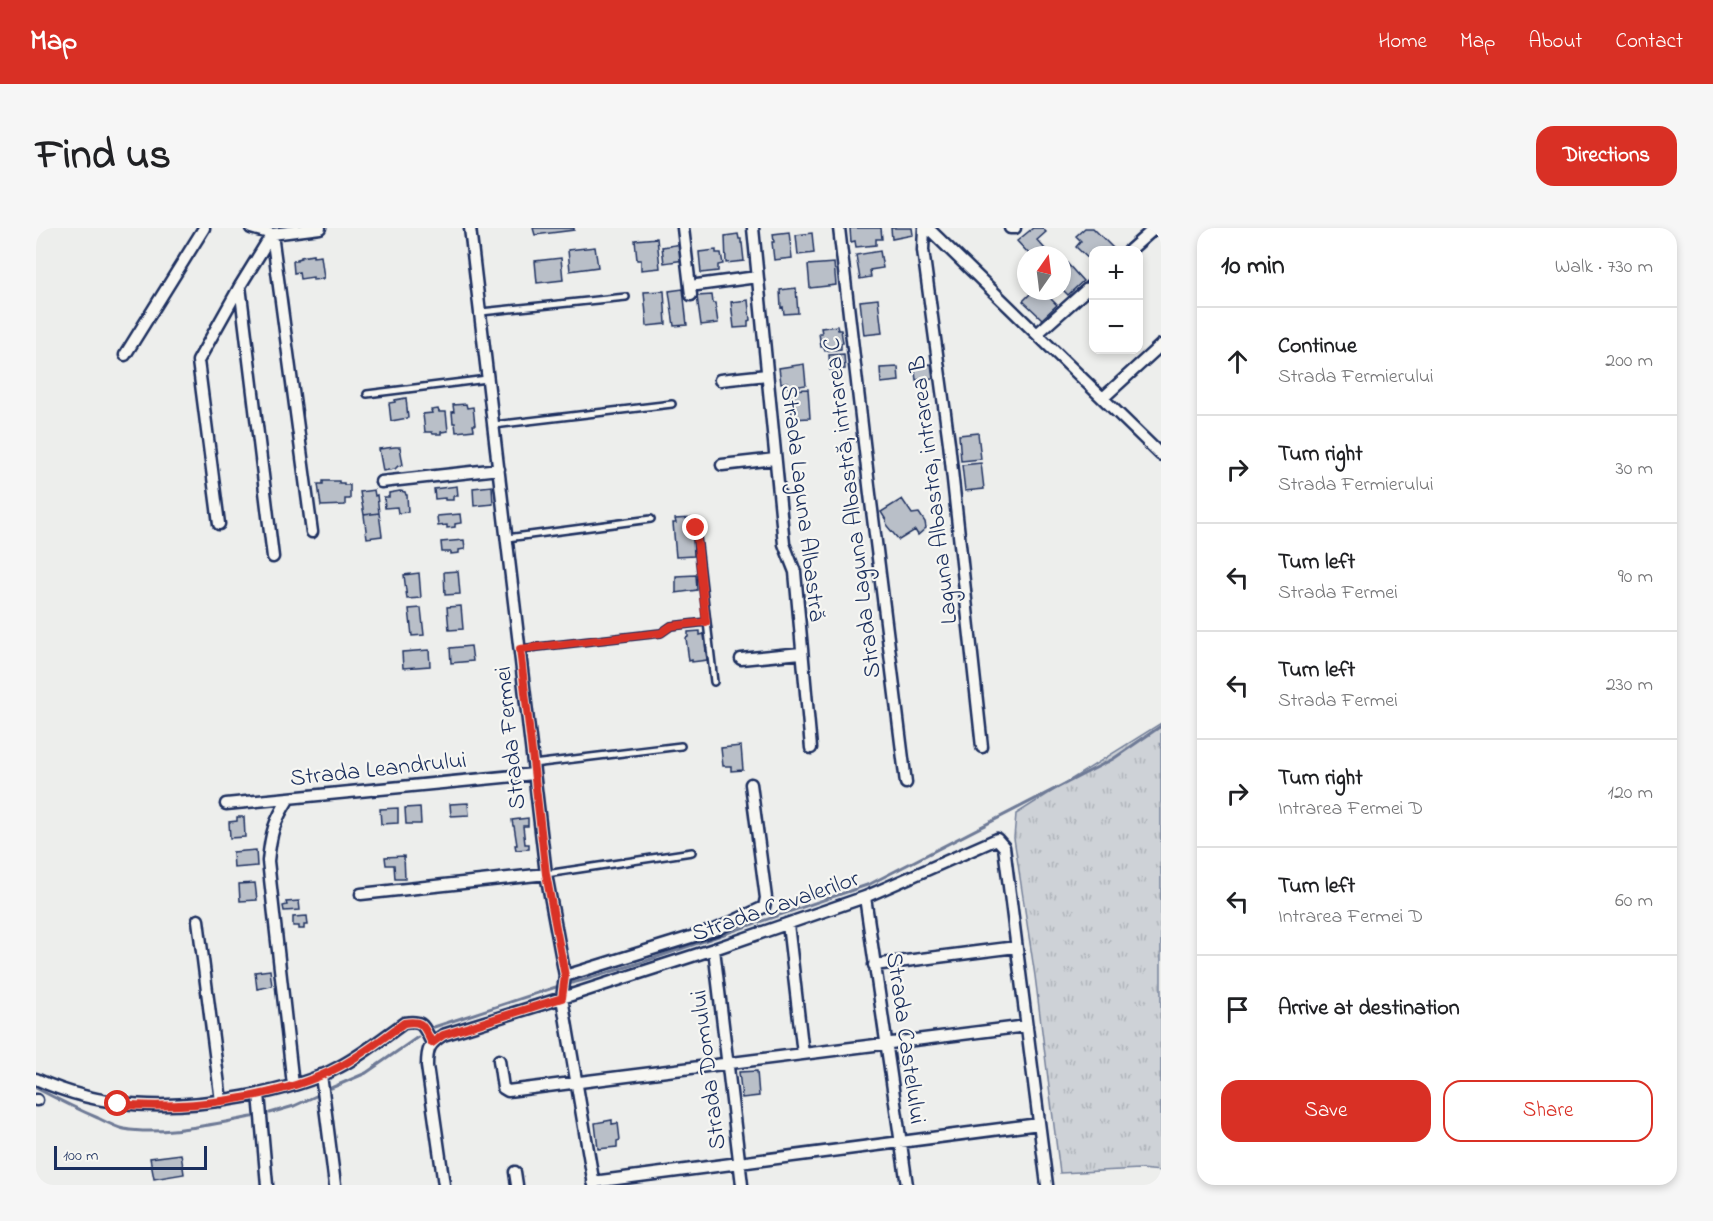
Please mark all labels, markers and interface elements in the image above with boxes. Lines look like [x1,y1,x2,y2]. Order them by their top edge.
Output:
text: Map [30,22,77,63]
text: Home [1378,27,1427,57]
text: Map [1460,27,1495,57]
text: About [1528,27,1582,57]
text: Contact [1615,27,1683,57]
text: Find us [36,126,171,187]
button: Directions [1536,126,1677,186]
north arrow [1017,246,1071,300]
map controls [1089,246,1143,354]
button: + [1089,246,1143,300]
text: 10 min [1221,248,1285,286]
text: Walk · 730 m [1555,253,1653,282]
button: − [1089,300,1143,354]
text: Continue [1278,331,1357,363]
street label: Strada Laguna Albastră, intrarea C [815,335,892,680]
icon: ahead [1221,345,1254,378]
text: 200 m [1605,347,1653,376]
street label: Laguna Albastra, intrarea B [901,353,968,626]
text: Strada Fermierului [1278,363,1434,392]
street label: Strada Laguna Albastră [770,383,833,623]
text: Turn right [1278,439,1363,471]
icon: right [1221,453,1254,486]
text: 30 m [1616,455,1653,484]
text: Strada Fermierului [1278,471,1434,500]
route end [682,514,708,540]
text: Turn left [1278,547,1355,579]
icon: left [1221,561,1254,594]
text: 90 m [1618,563,1653,592]
text: Strada Fermei [1278,579,1398,608]
text: Turn left [1278,655,1355,687]
street label: Strada Fermei [487,664,536,811]
icon: left [1221,669,1254,702]
text: 230 m [1606,671,1653,700]
text: Strada Fermei [1278,687,1398,716]
street label: Strada Leandrului [288,744,468,797]
text: Turn right [1278,763,1363,795]
icon: right [1221,777,1254,810]
text: 120 m [1608,779,1653,808]
text: Intrarea Fermei D [1278,795,1423,824]
street label: Strada Cavalerilor [687,862,865,952]
text: Turn left [1278,871,1355,903]
icon: left [1221,885,1254,918]
text: 60 m [1615,887,1653,916]
text: Intrarea Fermei D [1278,903,1423,932]
street label: Strada Castelului [875,950,934,1127]
street label: Strada Domului [682,988,737,1152]
icon: arrive [1221,993,1254,1026]
text: Arrive at destination [1278,993,1460,1025]
button: Save [1221,1080,1431,1142]
button: Share [1443,1080,1653,1142]
route start [104,1090,130,1116]
scale bar [54,1143,207,1170]
text: 100 m [63,1144,98,1168]

